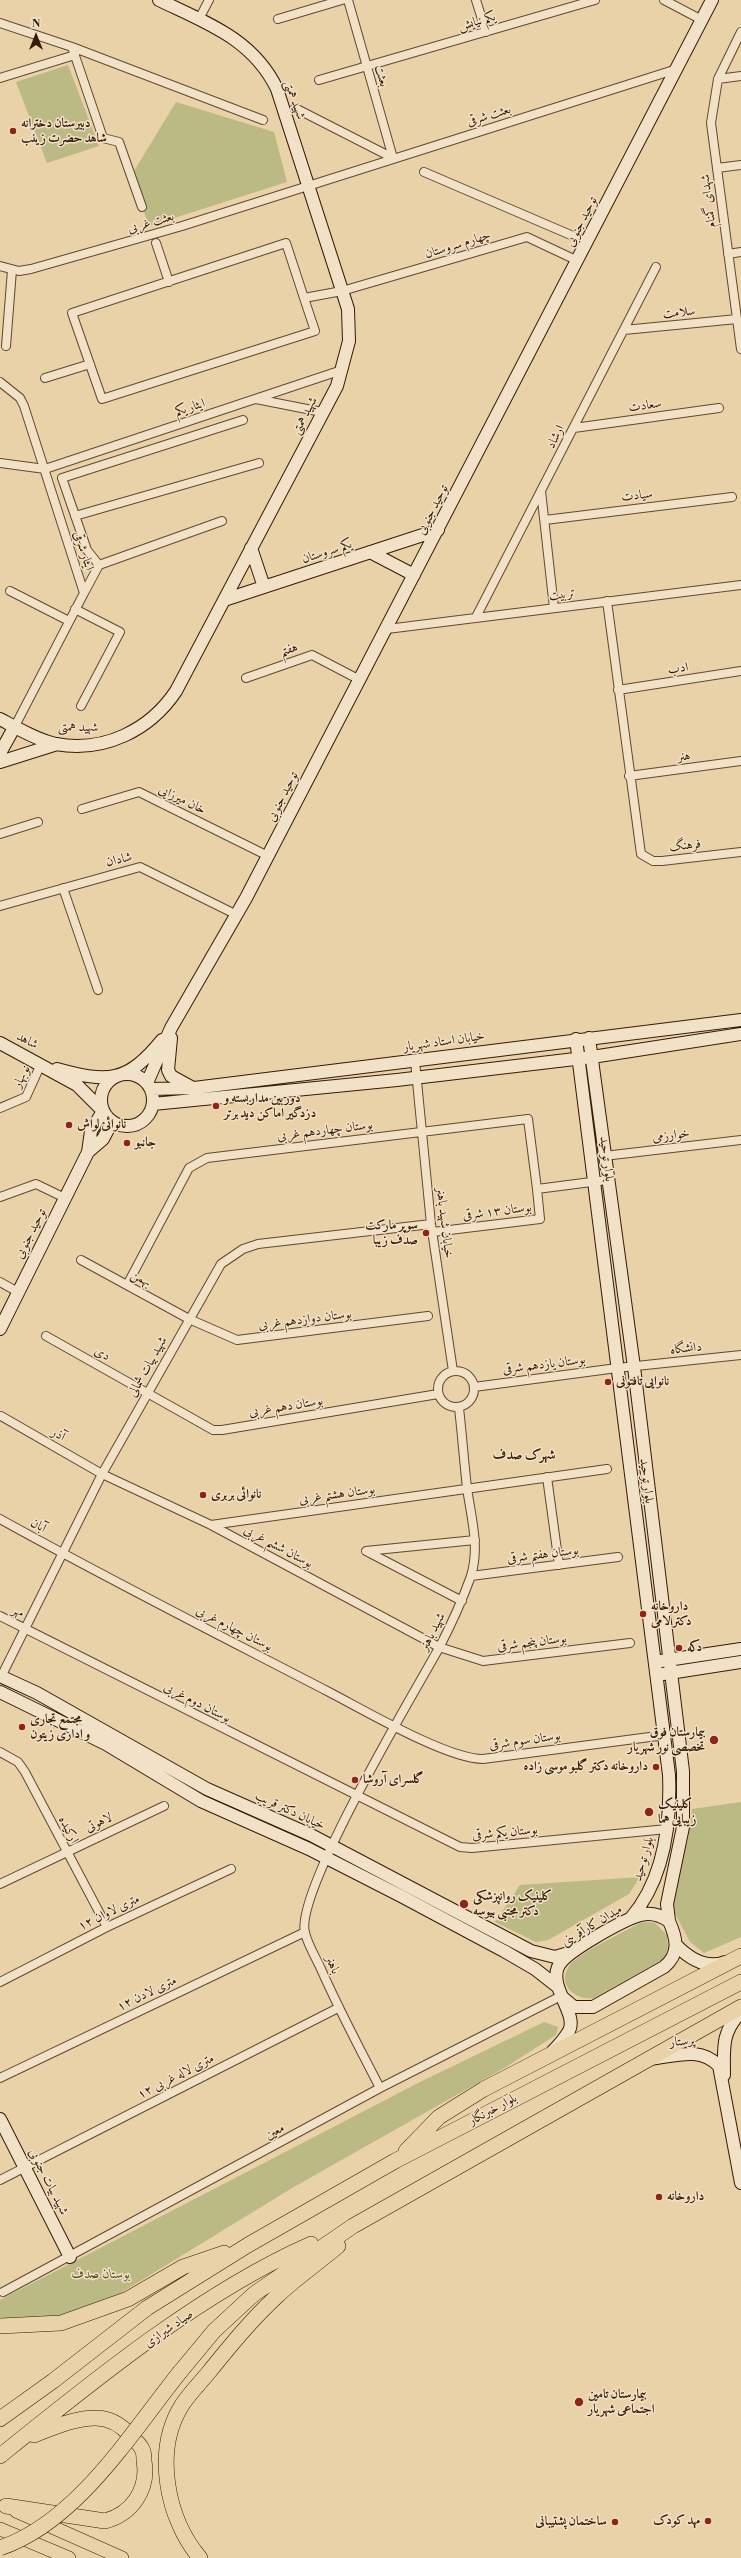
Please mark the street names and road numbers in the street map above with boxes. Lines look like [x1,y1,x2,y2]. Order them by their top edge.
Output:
street label: یکم نیایش [456,9,498,35]
street label: بعثت [370,63,392,89]
street label: شهید همتی [280,78,308,122]
street label: بعثت شرقی [465,102,513,130]
street label: شهدای گمنام [698,173,720,229]
street label: توحید جنوبی [563,194,601,250]
street label: بعثت غربی [126,209,176,237]
street label: چهارم سروستان [423,228,493,262]
street label: سلامت [662,304,696,322]
street label: شهید همتی [289,394,321,438]
street label: ایثار یکم [173,396,207,420]
street label: سعادت [628,396,662,416]
street label: ارشاد [544,423,568,451]
street label: توحید جنوبی [414,482,452,538]
street label: سیادت [620,486,654,506]
street label: ایثار شرقی [69,529,97,573]
street label: یکم سروستان [300,537,354,567]
street label: تربیت [548,586,576,604]
street label: هفتم [278,640,300,660]
street label: ادب [667,660,689,678]
street label: شهید همتی [58,720,98,736]
street label: هنر [677,748,691,766]
street label: توحید جنوبی [264,769,302,825]
street label: خان میرزایی [156,782,208,818]
street label: فرهنگ [668,837,702,855]
street label: شادان [104,849,134,871]
street label: شاهد [13,1029,41,1053]
street label: خیابان استاد شهریار [402,1029,486,1055]
street label: نوبهار [10,1063,34,1091]
street label: بوستان چهاردهم غربی [276,1117,374,1145]
street label: خوارزمی [651,1126,691,1146]
street label: بلوار توحید [595,1136,617,1182]
street label: خیابان شهید باهنر [432,1187,456,1259]
street label: بوستان ۱۳ شرقی [462,1200,532,1224]
street label: توحید جنوبی [12,1206,50,1262]
street label: بهمن [128,1267,154,1291]
street label: بوستان دوازدهم غربی [257,1307,353,1333]
street label: شهید بیات شمالی [125,1334,171,1400]
street label: دانشگاه [669,1340,703,1358]
street label: دی [91,1343,113,1365]
street label: بوستان یازدهم شرقی [502,1352,586,1378]
street label: بوستان دهم غربی [248,1393,324,1421]
street label: آذر [48,1425,68,1445]
street label: بلوار توحید [635,1458,657,1504]
street label: بوستان هشتم غربی [298,1482,376,1508]
street label: آبان [27,1515,49,1537]
street label: بوستان ششم غربی [241,1522,315,1572]
street label: بوستان هفتم شرقی [506,1543,580,1567]
street label: مهر [9,1602,27,1622]
street label: بوستان چهارم غربی [193,1603,275,1655]
street label: شهید باهنر [417,1610,449,1654]
street label: بوستان پنجم شرقی [496,1631,568,1655]
street label: بوستان دوم غربی [161,1679,233,1727]
street label: بوستان سوم شرقی [488,1728,562,1754]
street label: خیابان دکتر قریب [253,1788,327,1834]
street label: لاهوتی [83,1810,115,1836]
street label: ارکیده [54,1814,82,1846]
street label: بوستان یکم شرقی [472,1822,538,1844]
street label: بلوار توحید [630,1835,658,1883]
street label: ۱۲ متری لاوان [76,1891,142,1935]
street label: میدان کارآفرینی [559,1902,625,1950]
street label: باهنر [321,1953,343,1977]
street label: ۱۲ متری لادن [115,1973,179,2015]
street label: پرستار [669,2033,695,2051]
street label: ۱۲ متری لاله غربی [135,2051,217,2103]
street label: بلوار خبرنگار [466,2091,520,2129]
street label: معین [263,2120,287,2144]
street label: شهید بیات جنوبی [25,2146,71,2218]
street label: صیاد شیرازی [142,2306,196,2352]

